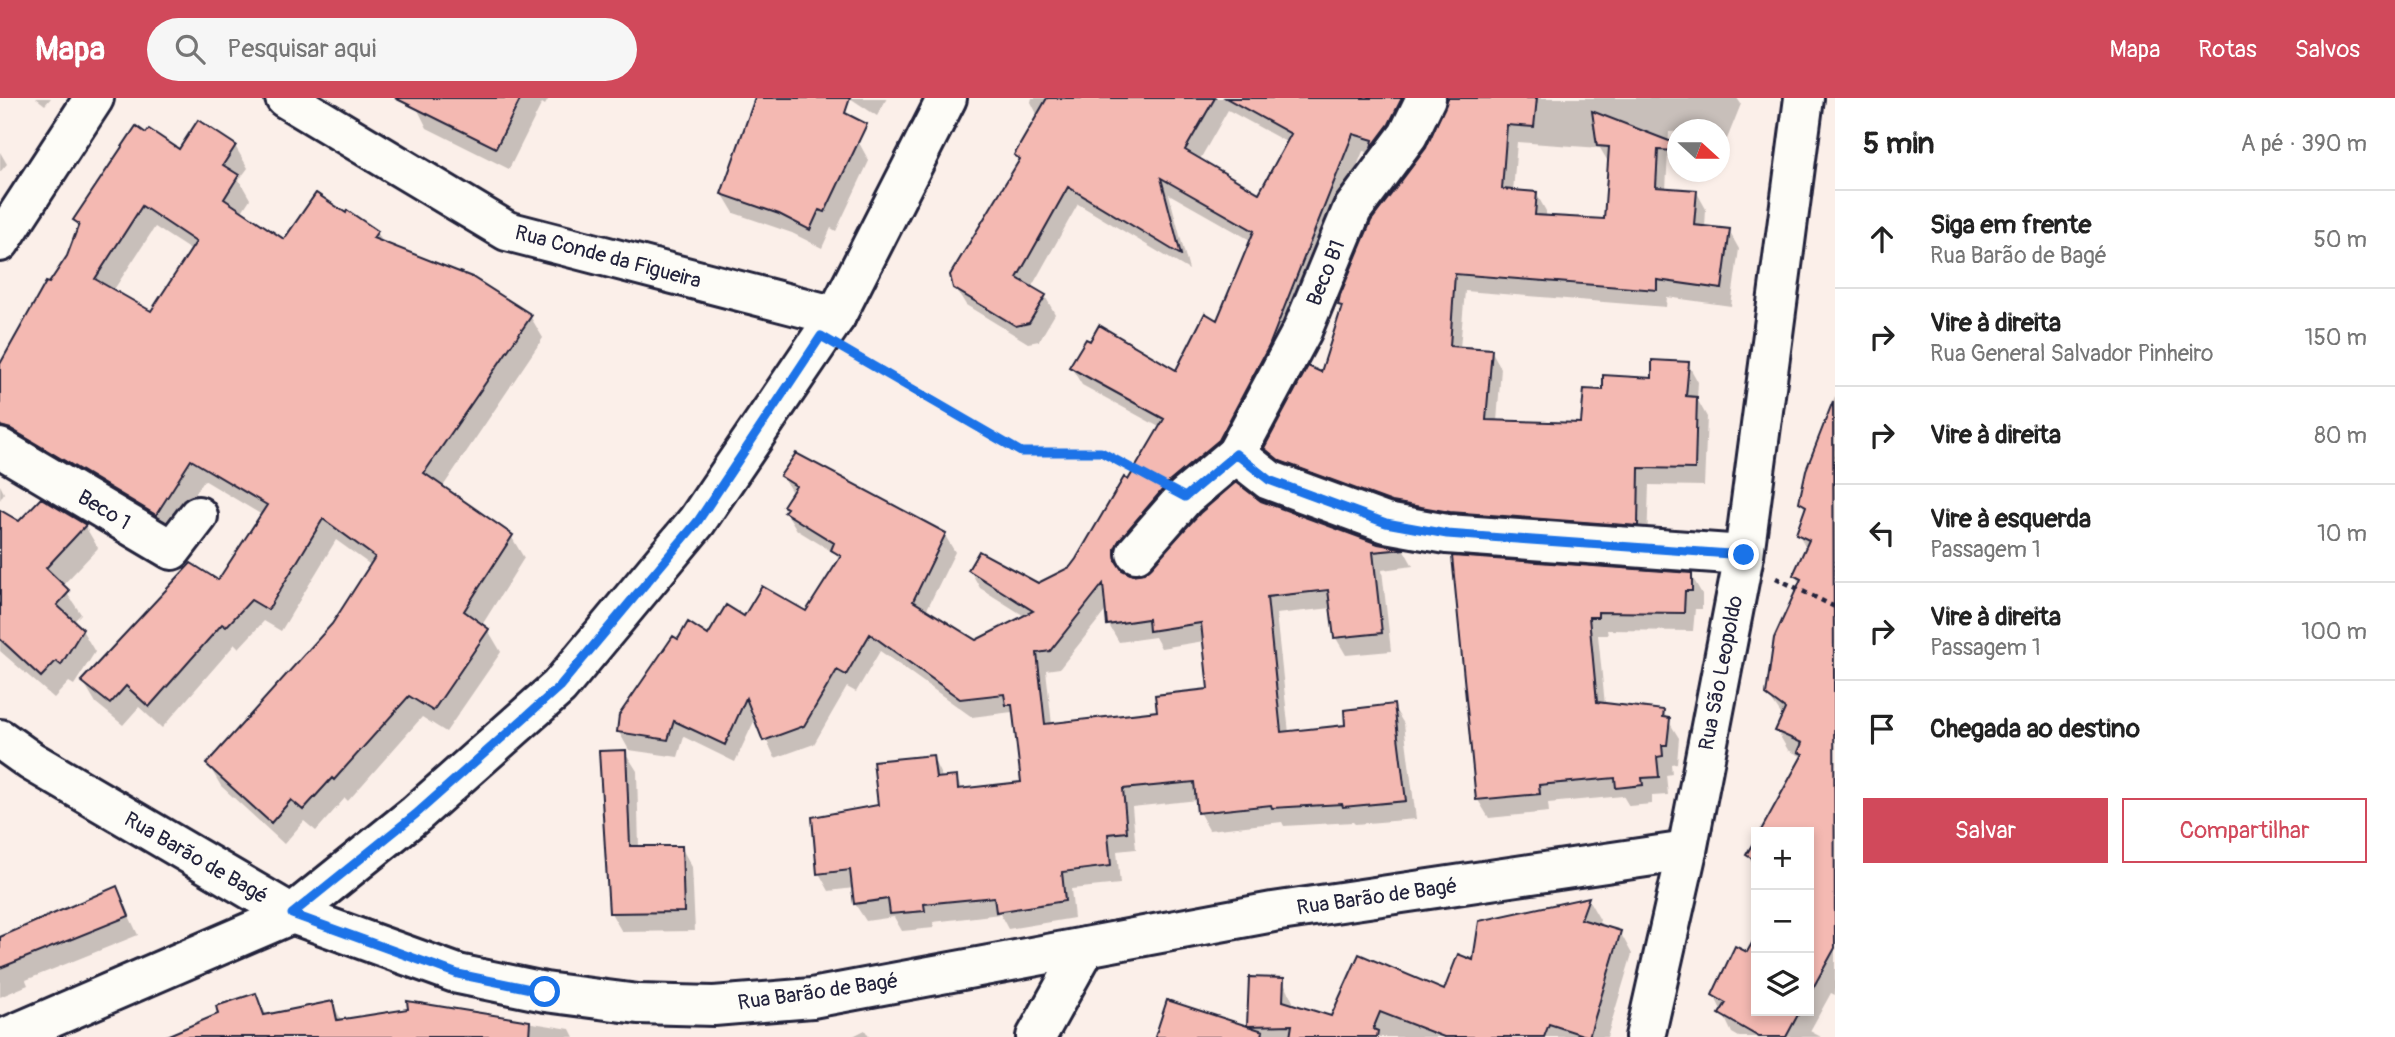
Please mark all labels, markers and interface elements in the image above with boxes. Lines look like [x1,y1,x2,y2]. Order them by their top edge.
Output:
search box [147,18,637,81]
text: Mapa [35,29,105,70]
icon: search [171,30,209,68]
text: Pesquisar aqui [227,33,376,65]
text: Mapa [2109,35,2160,64]
text: Rotas [2198,35,2257,64]
text: Salvos [2295,35,2360,64]
north arrow [1667,119,1730,182]
text: 5 min [1863,125,1934,162]
text: A pé · 390 m [2241,129,2367,158]
text: Siga em frente [1930,209,2091,241]
street label: Rua Conde da Figueira [512,219,704,295]
icon: ahead [1863,220,1901,258]
text: 50 m [2313,225,2367,254]
street label: Beco B1 [1301,236,1351,310]
text: Rua Barão de Bagé [1930,241,2107,270]
text: Vire à direita [1930,307,2061,339]
icon: right [1863,318,1901,356]
text: 150 m [2304,323,2367,352]
text: Rua General Salvador Pinheiro [1930,339,2213,368]
icon: right [1863,416,1901,454]
text: Vire à direita [1930,419,2061,451]
text: 80 m [2314,421,2367,450]
street label: Beco 1 [73,484,135,536]
text: Vire à esquerda [1930,503,2091,535]
icon: left [1863,514,1901,552]
text: 10 m [2317,519,2367,548]
text: Passagem 1 [1930,535,2041,564]
route end [1728,539,1759,570]
street label: Rua São Leopoldo [1693,593,1749,753]
text: Vire à direita [1930,601,2061,633]
icon: right [1863,612,1901,650]
text: 100 m [2301,617,2367,646]
text: Passagem 1 [1930,633,2041,662]
icon: arrive [1863,710,1901,748]
text: Chegada ao destino [1930,713,2140,745]
button: Salvar [1863,798,2108,863]
button: Compartilhar [2122,798,2367,863]
street label: Rua Barão de Bagé [119,806,273,910]
map controls [1751,827,1814,1016]
button: + [1751,827,1814,890]
street label: Rua Barão de Bagé [1295,872,1459,922]
button: − [1751,890,1814,953]
button: layers [1751,953,1814,1016]
street label: Rua Barão de Bagé [736,967,900,1017]
route start [529,976,560,1007]

